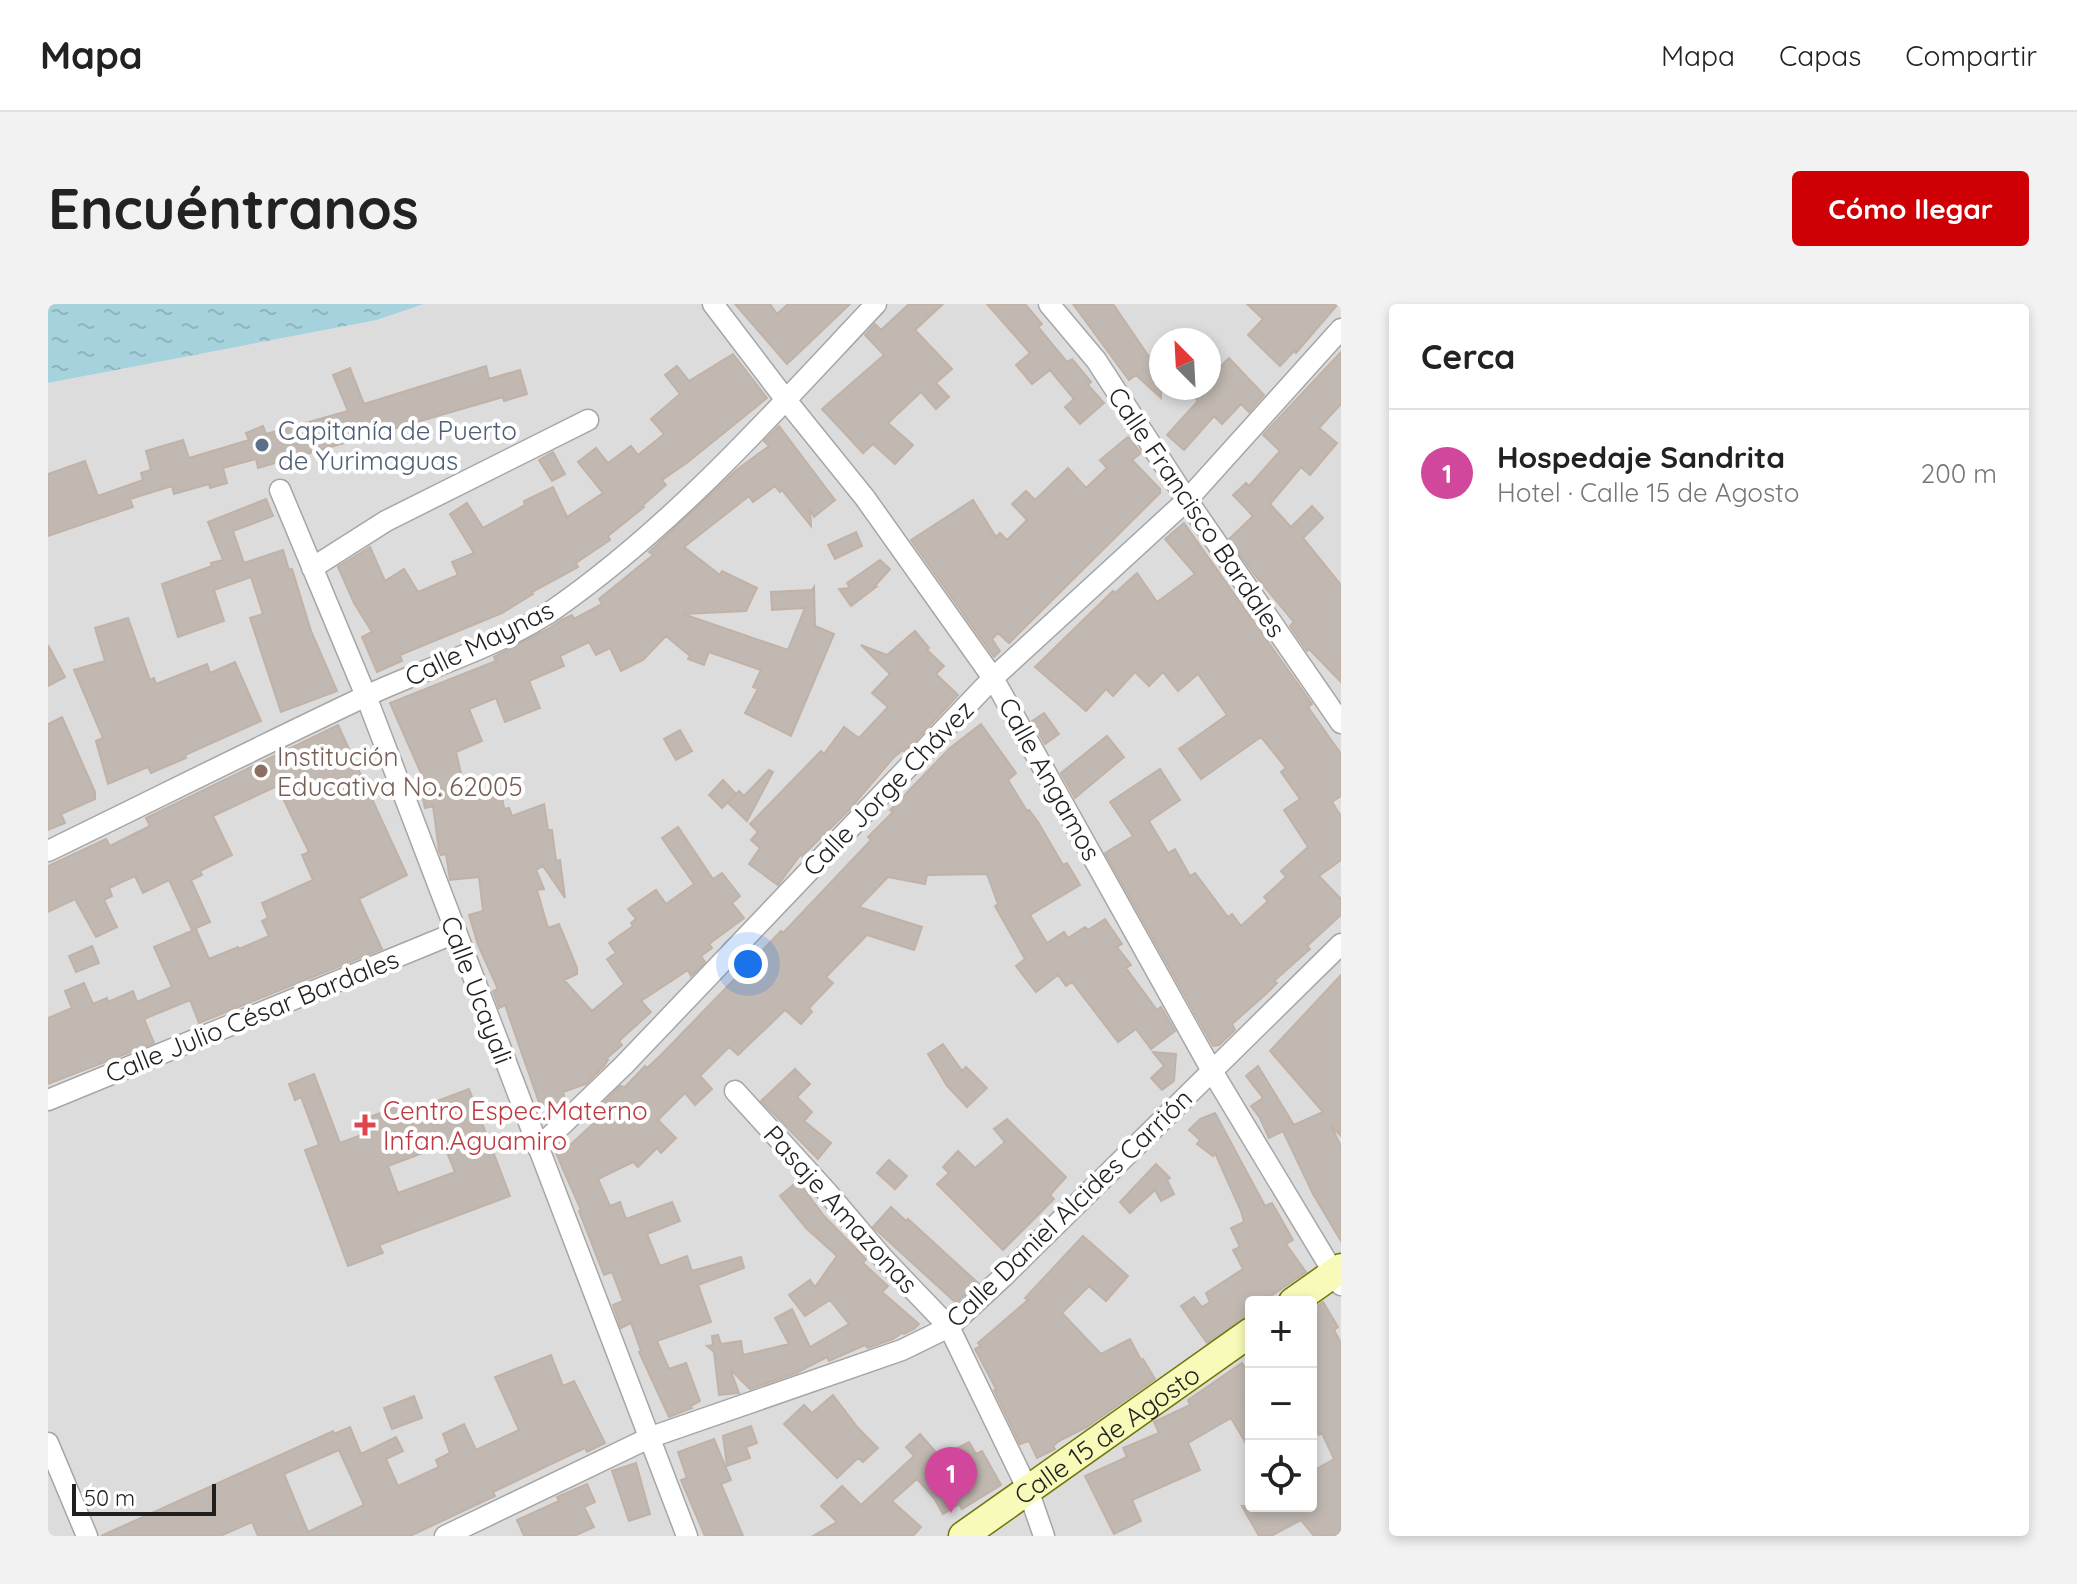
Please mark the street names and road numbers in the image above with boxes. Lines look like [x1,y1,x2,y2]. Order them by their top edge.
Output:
street label: Calle Francisco Bardales [1101,381,1293,643]
street label: Calle Maynas [399,593,559,693]
street label: Calle Angamos [992,692,1108,866]
street label: Calle Jorge Chávez [796,693,980,883]
street label: Calle Ucayali [434,911,520,1069]
street label: Calle Julio César Bardales [101,942,403,1090]
street label: Calle Daniel Alcides Carrión [939,1082,1199,1334]
street label: Pasaje Amazonas [757,1118,925,1300]
street label: Calle 15 de Agosto [1007,1357,1206,1511]

